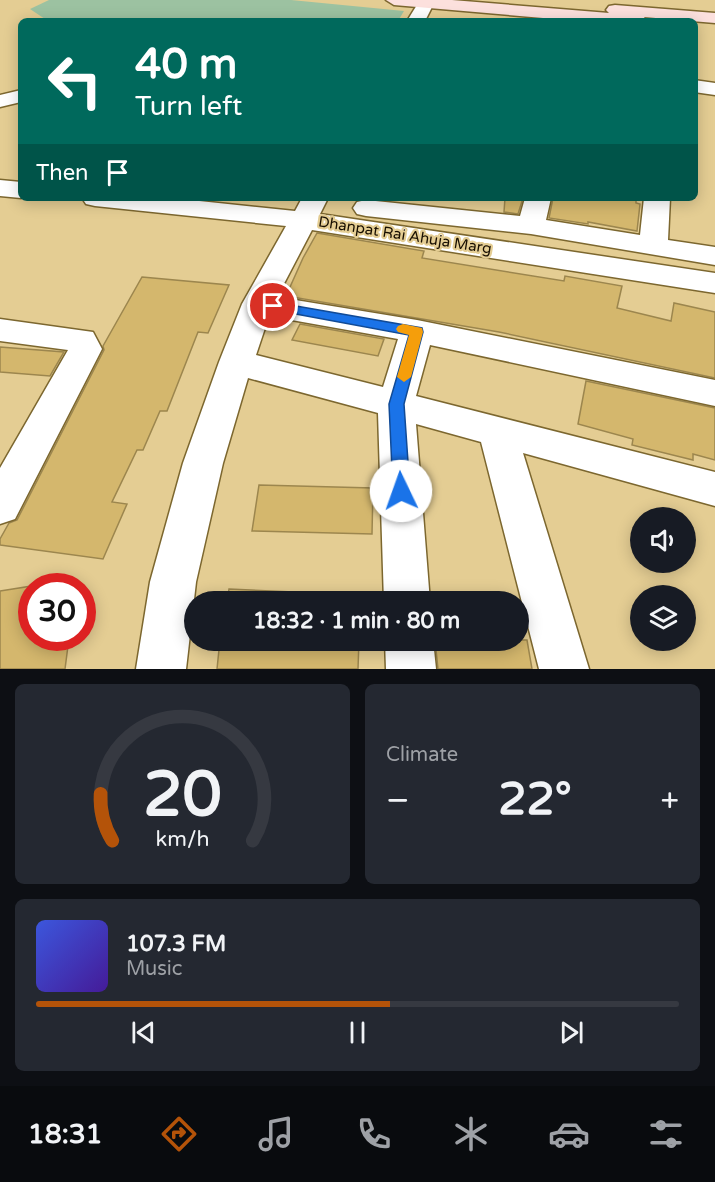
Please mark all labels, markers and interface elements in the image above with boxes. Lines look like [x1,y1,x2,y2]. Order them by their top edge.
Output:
text: 40 m [135,39,237,90]
icon: left [36,42,114,120]
text: Turn left [135,90,242,123]
icon: arrive [101,156,134,189]
text: Then [36,160,89,186]
street label: Dhanpat Rai Ahuja Marg [317,212,493,258]
pin [247,280,298,331]
icon: arrive [256,289,289,322]
position arrow [369,459,433,523]
map controls [630,507,696,651]
button: sound [630,507,696,573]
speed limit sign: 30 [18,573,96,651]
button: layers [630,585,696,651]
text: 18:32 · 1 min · 80 m [253,608,460,634]
text: Climate [386,743,458,767]
text: 20 [143,758,222,833]
text: 22° [498,773,572,827]
text: − [386,781,410,820]
text: + [660,781,679,820]
text: km/h [156,826,209,852]
text: 107.3 FM [126,931,226,957]
text: Music [126,957,182,981]
icon: previous [127,1016,160,1049]
icon: pause [341,1016,374,1049]
icon: next [555,1016,588,1049]
icon: directions [158,1113,200,1155]
icon: music [255,1113,297,1155]
icon: phone [353,1113,395,1155]
icon: climate [450,1113,492,1155]
icon: car [548,1113,590,1155]
icon: filters [645,1113,687,1155]
text: 18:31 [28,1118,103,1151]

